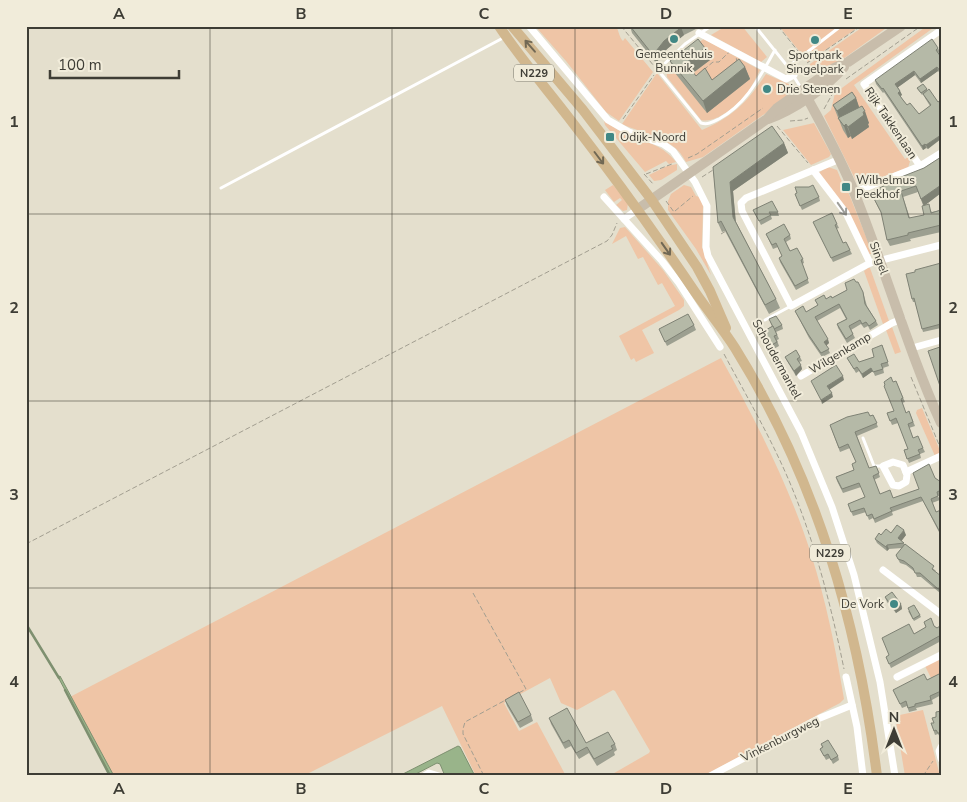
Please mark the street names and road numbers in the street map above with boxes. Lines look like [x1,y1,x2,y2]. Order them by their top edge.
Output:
road number: N229 [514,64,554,82]
street label: Rijk Takkenlaan [861,84,921,162]
street label: Singel [866,239,892,277]
street label: Schoudermantel [749,316,806,402]
street label: Wilgenkamp [806,328,874,378]
road number: N229 [810,544,850,562]
street label: Vinkenburgweg [737,713,822,766]

